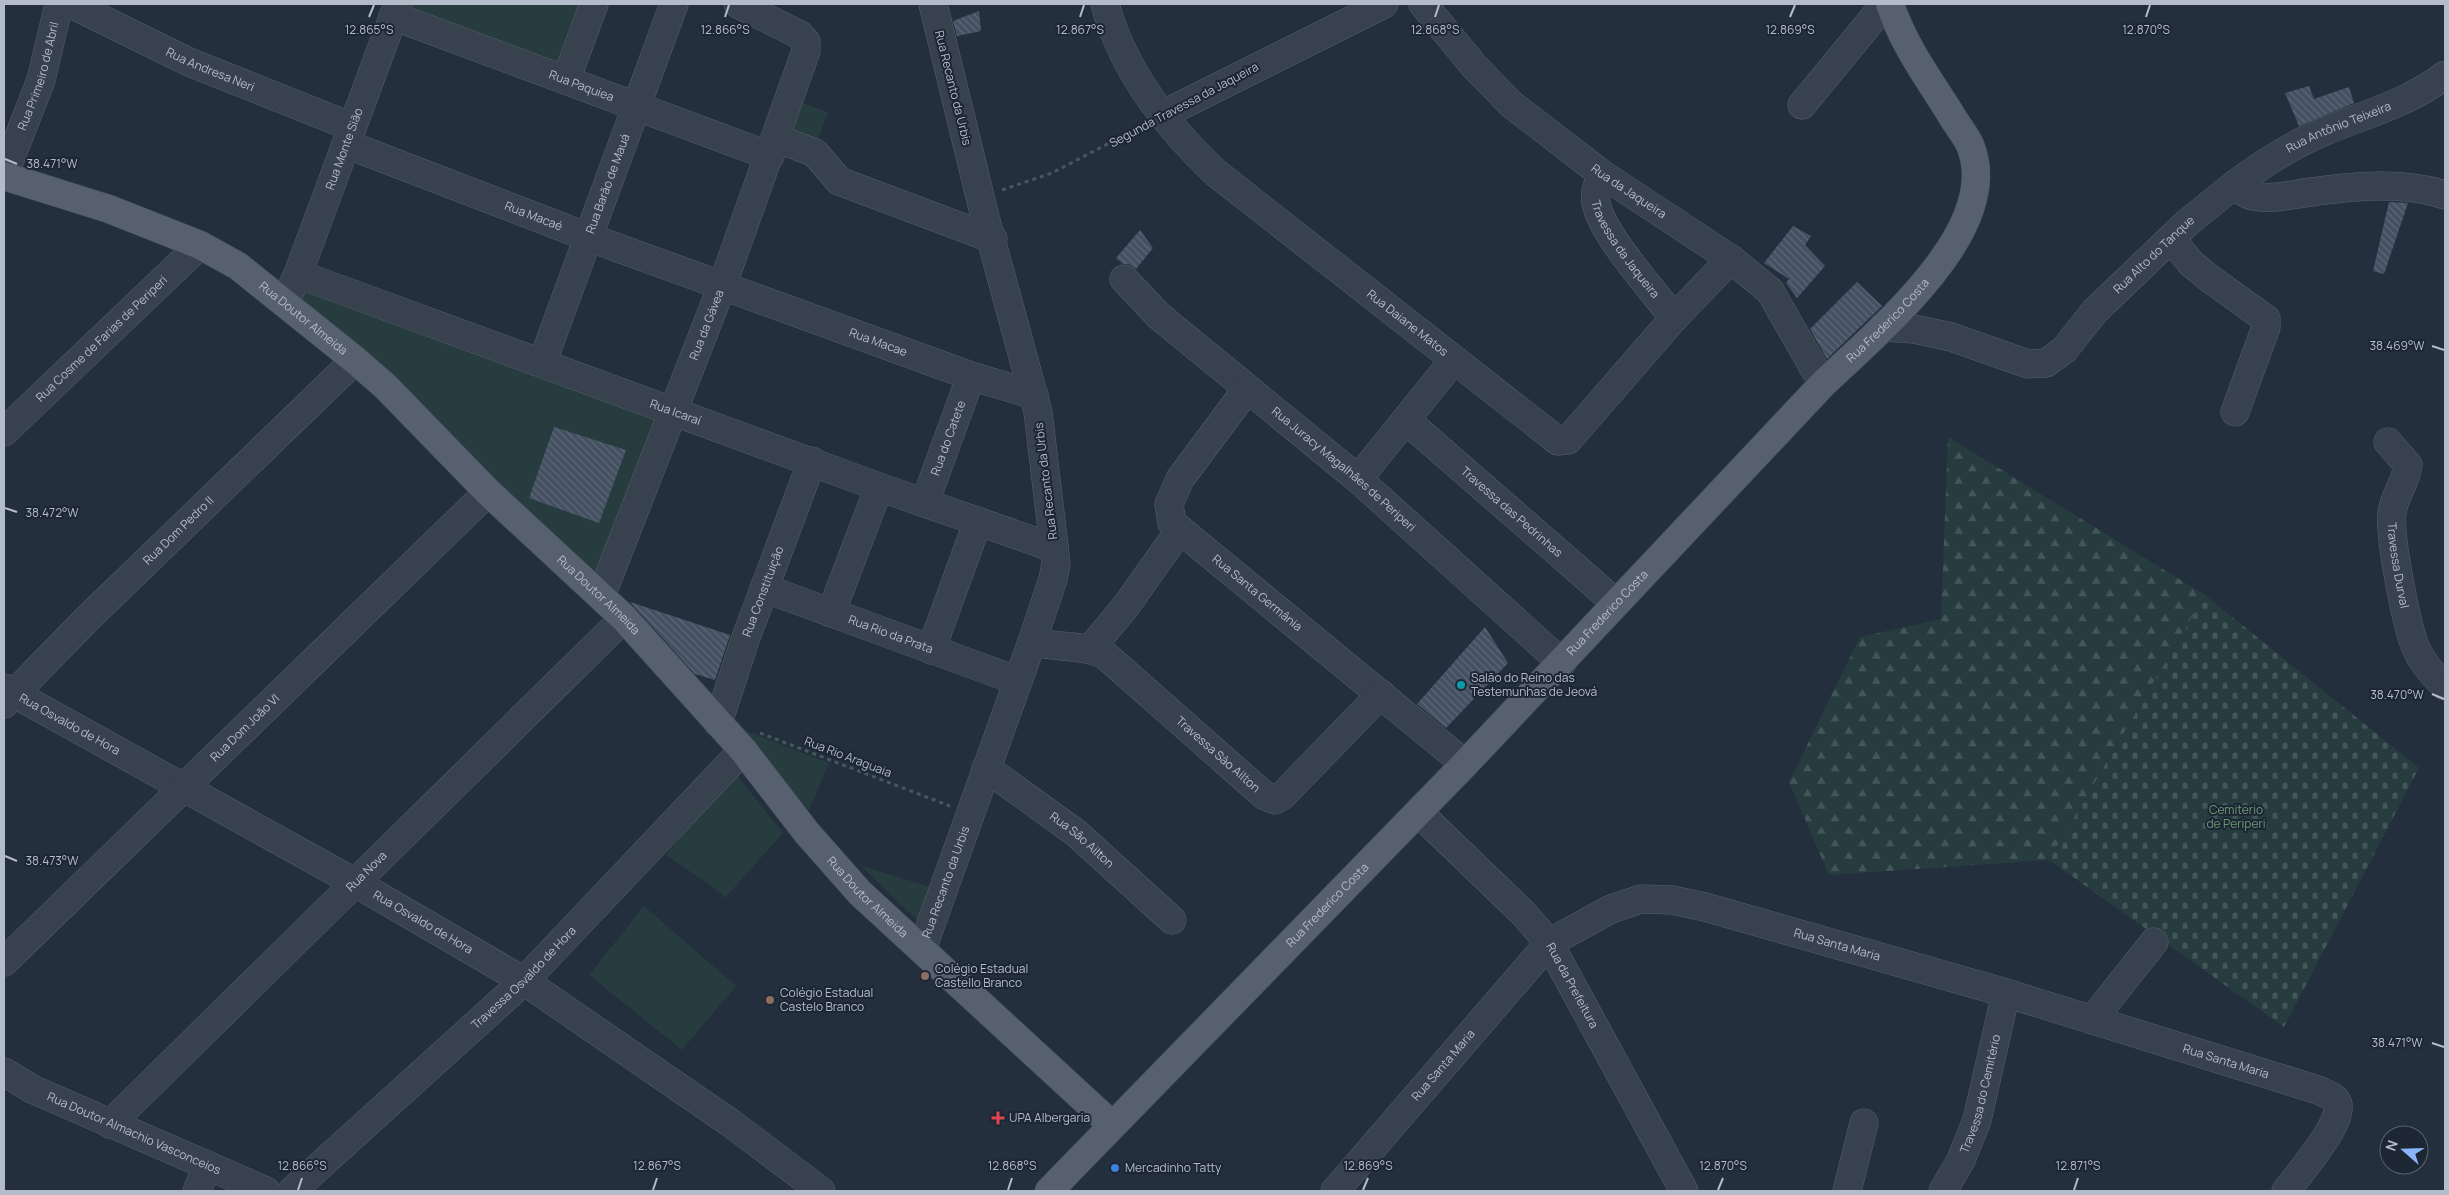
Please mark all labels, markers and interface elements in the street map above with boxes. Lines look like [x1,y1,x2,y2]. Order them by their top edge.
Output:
street label: Rua Primeiro de Abril [13,20,63,133]
text: 12.865°S [345,21,393,38]
text: 12.866°S [700,21,750,38]
text: 12.867°S [1056,21,1104,38]
text: 12.868°S [1411,21,1459,38]
text: 12.869°S [1765,21,1815,38]
text: 12.870°S [2122,21,2170,38]
street label: Rua Recanto da Urbis [931,29,976,147]
street label: Rua Andresa Neri [163,43,257,95]
street label: Segunda Travessa da Jaqueira [1106,58,1261,151]
street label: Rua Paquiea [547,66,616,105]
street label: Rua Antônio Teixeira [2283,97,2393,157]
street label: Rua Monte Sião [321,105,367,192]
street label: Rua Barão de Mauá [581,131,634,236]
text: 38.471°W [26,155,78,172]
street label: Rua da Jaqueira [1588,160,1670,222]
street label: Rua Macaé [502,197,565,234]
street label: Travessa da Jaqueira [1587,198,1664,302]
street label: Rua Alto do Tanque [2109,211,2198,297]
street label: Rua Cosme de Farias de Periperi [32,272,171,405]
street label: Rua Frederico Costa [1842,275,1933,366]
street label: Rua Doutor Almeida [256,277,351,359]
street label: Rua Daiane Matos [1363,285,1452,360]
street label: Rua da Gávea [685,287,728,362]
street label: Rua Macae [847,323,910,360]
text: 38.469°W [2369,337,2425,354]
street label: Rua Icaraí [648,395,704,429]
street label: Rua do Catete [926,398,969,478]
street label: Rua Juracy Magalhâes de Periperi [1268,403,1420,535]
street label: Rua Recanto da Urbis [1030,421,1061,541]
street label: Travessa das Pedrinhas [1457,463,1566,561]
street label: Rua Dom Pedro II [139,492,217,568]
text: 38.472°W [25,504,79,521]
street label: Travessa Durval [2384,522,2414,610]
street label: Rua Constituição [738,544,787,639]
street label: Rua Santa Germânia [1209,550,1306,635]
street label: Rua Doutor Almeida [554,551,644,638]
street label: Rua Frederico Costa [1563,566,1652,659]
street label: Rua Rio da Prata [846,611,936,657]
place label: Salão do Reino das Testemunhas de Jeová [1471,669,1597,700]
marker: Salão do Reino das Testemunhas de Jeová [1455,679,1467,691]
text: 38.470°W [2370,686,2425,703]
street label: Rua Osvaldo de Hora [16,689,123,759]
street label: Rua Dom João VI [206,690,283,765]
street label: Travessa Sâo Ailton [1172,712,1264,796]
street label: Rua Rio Araguaia [802,732,894,781]
park label: Cemiterio de Periperi [2206,801,2266,832]
street label: Rua Sâo Ailton [1046,808,1118,872]
street label: Rua Recanto da Urbis [918,824,973,940]
street label: Rua Nova [342,847,390,895]
text: 38.473°W [25,852,79,869]
street label: Rua Doutor Almeida [823,852,912,941]
street label: Rua Frederico Costa [1282,859,1372,951]
street label: Rua Osvaldo de Hora [370,886,476,958]
street label: Travessa Osvaldo de Hora [467,922,580,1033]
street label: Rua Santa Maria [1792,924,1883,965]
street label: Rua da Prefeitura [1542,940,1603,1031]
place label: Colégio Estadual Castello Branco [935,960,1028,991]
marker: Colégio Estadual Castello Branco [919,970,931,982]
place label: Colégio Estadual Castelo Branco [780,984,873,1015]
marker: Colégio Estadual Castelo Branco [764,994,776,1006]
street label: Rua Santa Maria [1407,1026,1479,1104]
street label: Travessa do Cemitério [1956,1033,2004,1156]
text: 38.471°W [2371,1034,2423,1051]
street label: Rua Santa Maria [2181,1039,2271,1082]
street label: Rua Doutor Almachio Vasconceios [45,1088,224,1178]
place label: UPA Albergaria [1009,1109,1090,1126]
marker: UPA Albergaria [991,1111,1005,1125]
north arrow [2379,1125,2429,1175]
text: N [2381,1137,2402,1153]
text: 12.866°S [277,1157,327,1174]
text: 12.867°S [633,1157,681,1174]
text: 12.868°S [988,1157,1036,1174]
text: 12.869°S [1343,1157,1393,1174]
text: 12.870°S [1699,1157,1747,1174]
text: 12.871°S [2055,1157,2101,1174]
place label: Mercadinho Tatty [1125,1159,1222,1176]
marker: Mercadinho Tatty [1109,1162,1121,1174]

